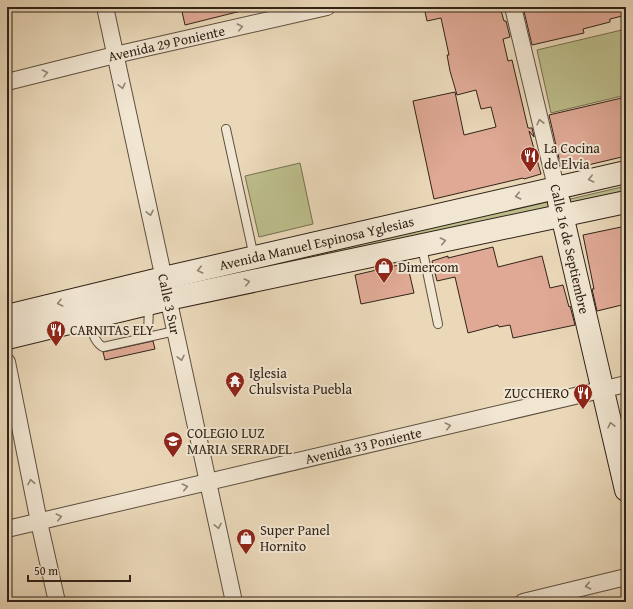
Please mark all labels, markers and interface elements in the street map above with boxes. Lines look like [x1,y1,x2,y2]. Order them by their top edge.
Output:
street label: Avenida 29 Poniente [106,20,227,66]
one-way arrow [236,23,243,31]
one-way arrow [42,69,48,77]
one-way arrow [117,83,125,89]
one-way arrow [537,119,545,125]
place label: La Cocina de Elvia [544,138,600,174]
restaurant icon: La Cocina de Elvia [519,145,541,173]
one-way arrow [588,175,594,183]
street label: Calle 16 de Septiembre [545,182,595,316]
one-way arrow [515,191,522,200]
one-way arrow [145,210,153,216]
street label: Avenida Manuel Espinosa Yglesias [217,211,416,275]
one-way arrow [440,237,446,246]
shop icon: Dimercom [373,256,395,284]
place label: Dimercom [398,257,459,277]
one-way arrow [197,265,204,274]
street label: Calle 3 Sur [153,272,186,337]
one-way arrow [244,279,250,287]
one-way arrow [57,299,64,307]
restaurant icon: CARNITAS ELY [45,319,67,347]
place label: CARNITAS ELY [70,320,155,340]
one-way arrow [176,355,184,361]
place label: Iglesia Chulsvista Puebla [249,363,352,399]
temple icon: Iglesia Chulsvista Puebla [224,370,246,398]
restaurant icon: ZUCCHERO [572,382,594,410]
place label: ZUCCHERO [504,383,569,403]
street label: Avenida 33 Poniente [303,422,424,469]
one-way arrow [445,422,451,430]
one-way arrow [607,422,615,428]
place label: COLEGIO LUZ MARIA SERRADEL [187,423,292,459]
school or university icon: COLEGIO LUZ MARIA SERRADEL [162,430,184,458]
one-way arrow [27,479,36,485]
one-way arrow [182,484,188,492]
one-way arrow [55,514,62,522]
place label: Super Panel Hornito [260,520,330,556]
one-way arrow [213,523,221,529]
shop icon: Super Panel Hornito [235,527,257,555]
scale bar [28,557,130,583]
text: 50 m [34,562,58,579]
one-way arrow [585,582,591,590]

